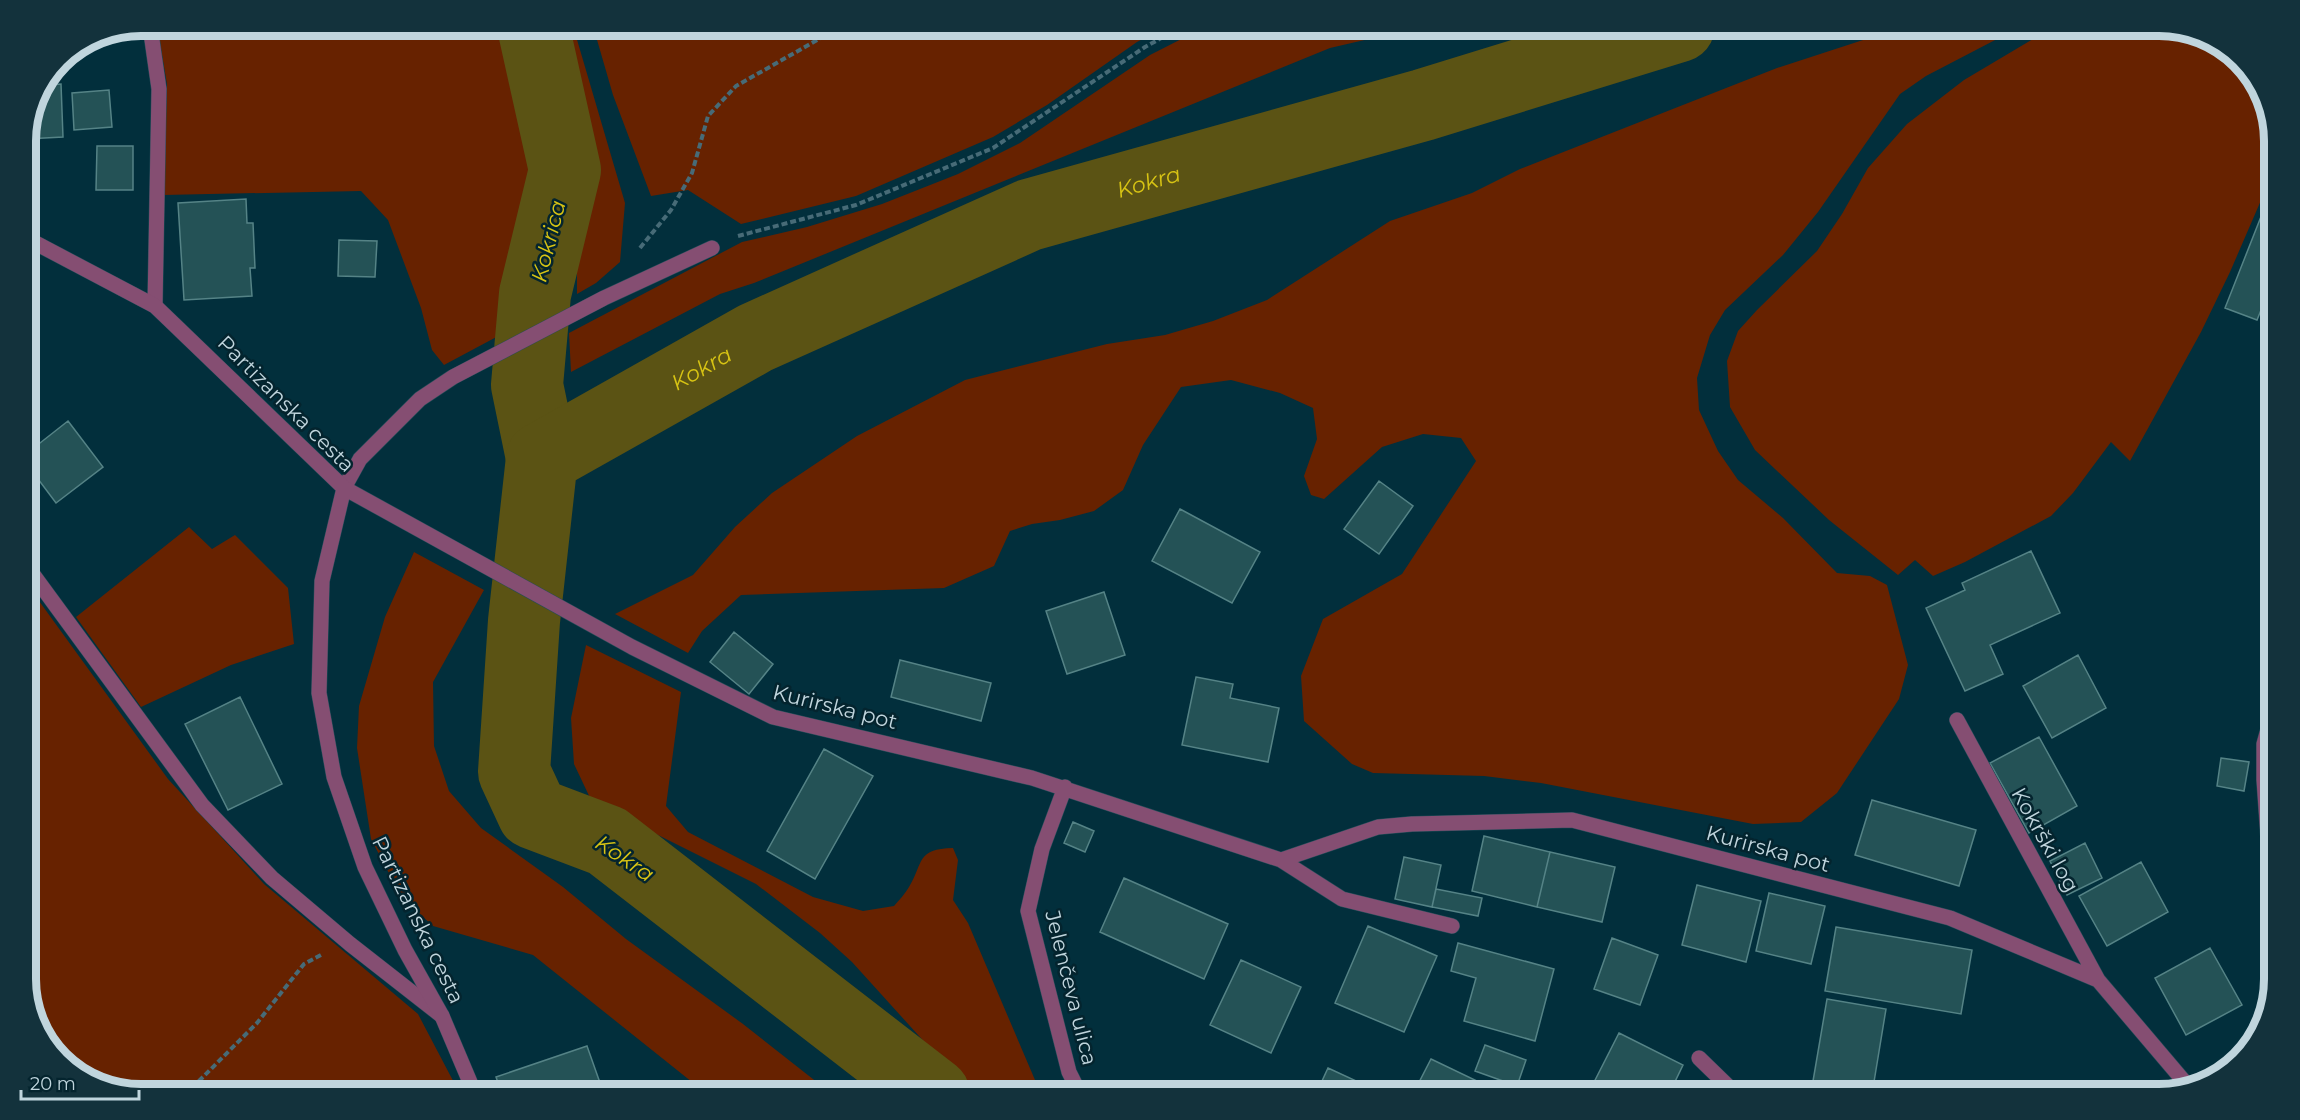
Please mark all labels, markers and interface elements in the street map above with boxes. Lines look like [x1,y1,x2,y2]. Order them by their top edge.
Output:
water label: Kokra [1114,160,1184,204]
water label: Kokrica [525,197,572,285]
street label: Partizanska cesta [213,330,360,477]
water label: Kokra [667,341,737,396]
street label: Kurirska pot [770,679,900,734]
street label: Kokrški log [2006,783,2084,896]
street label: Kurirska pot [1703,820,1833,877]
water label: Kokra [590,829,659,888]
street label: Partizanska cesta [367,832,470,1007]
street label: Jelenčeva ulica [1040,907,1103,1068]
scale bar [21,1063,140,1101]
text: 20 m [30,1073,76,1095]

